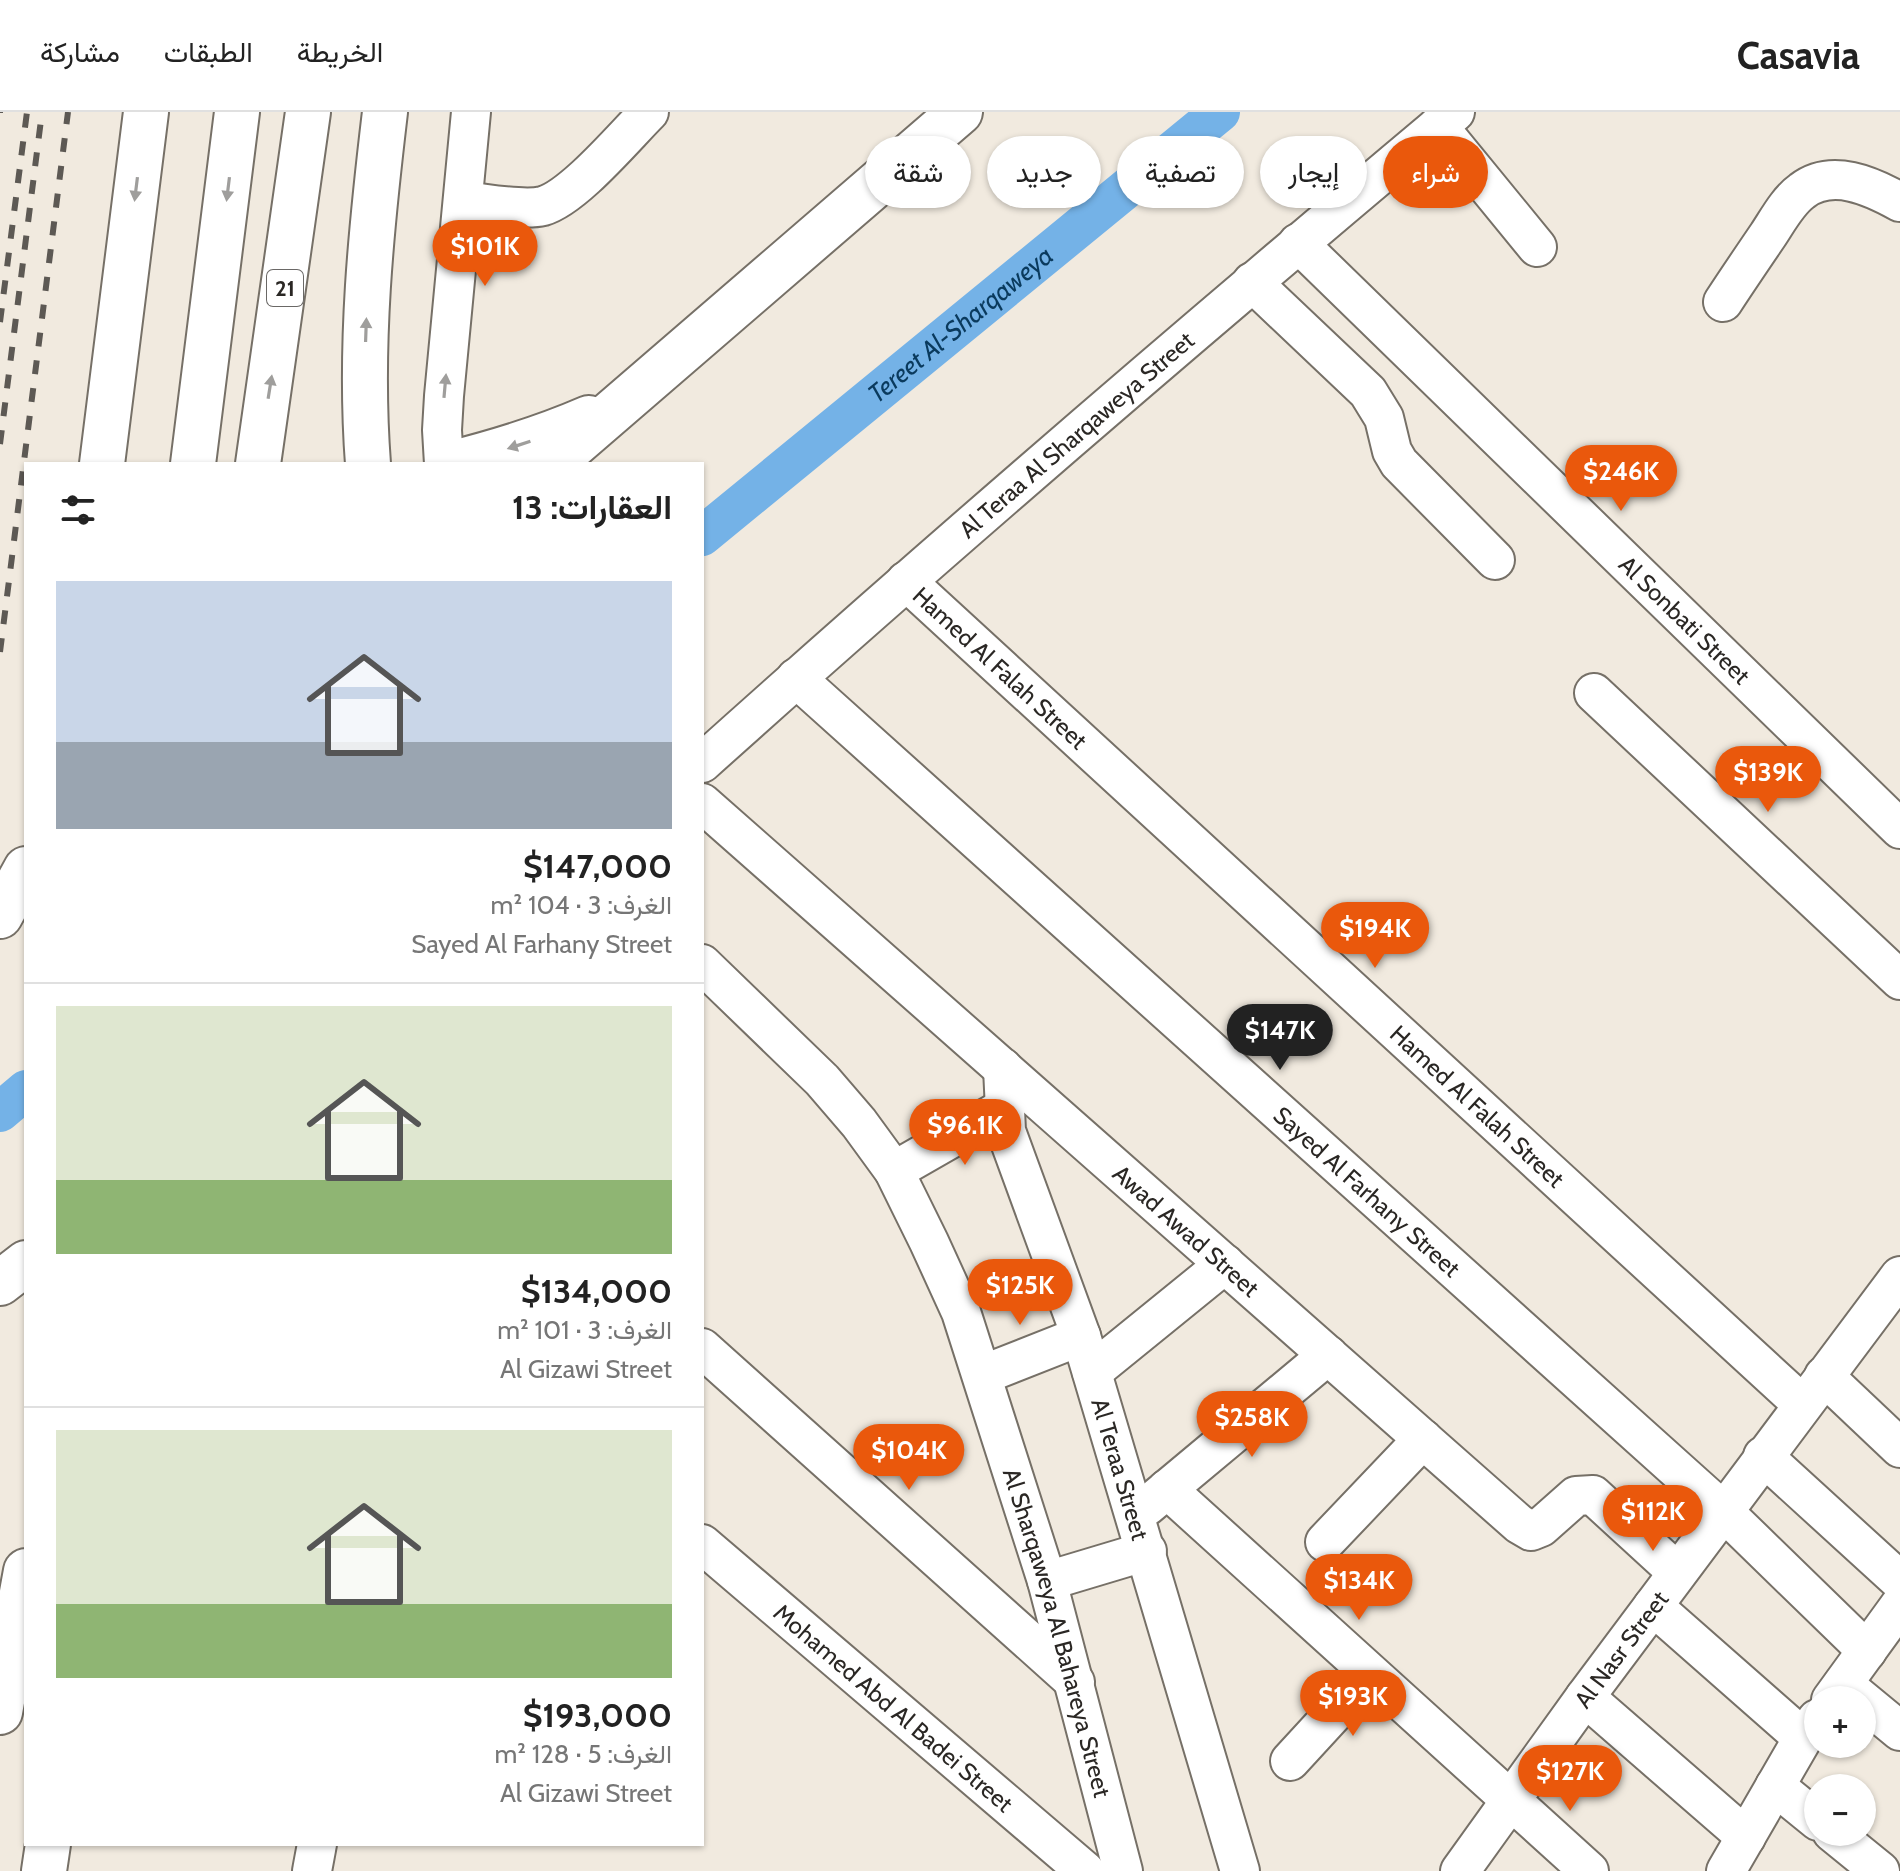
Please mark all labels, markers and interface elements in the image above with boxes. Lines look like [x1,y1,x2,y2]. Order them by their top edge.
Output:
text: Casavia [1737,32,1860,79]
text: مشاركة [40,35,120,69]
text: الطبقات [164,35,253,69]
text: الخريطة [297,35,383,69]
chip: شقة [865,136,971,208]
chip: جديد [987,136,1101,208]
chip: تصفية [1117,136,1244,208]
chip: إيجار [1260,136,1367,208]
chip: شراء [1383,136,1488,208]
one-way arrow [130,177,143,202]
one-way arrow [221,177,234,202]
pin: $101K [429,220,541,288]
text: $101K [451,230,519,262]
water label: Tereet Al-Sharqaweya [861,239,1060,410]
road number: 21 [267,270,303,306]
one-way arrow [360,317,373,342]
street label: Al Teraa Al Sharqaweya Street [953,325,1200,544]
one-way arrow [439,373,452,398]
one-way arrow [264,374,277,399]
one-way arrow [506,440,530,452]
pin: $246K [1565,445,1677,513]
text: $246K [1583,455,1659,487]
text: العقارات: 13 [512,486,672,528]
icon: filters [56,488,100,532]
street label: Al Sonbati Street [1613,550,1756,690]
street label: Hamed Al Falah Street [907,580,1093,755]
icon: home [292,633,436,777]
pin: $139K [1712,746,1824,814]
text: $139K [1733,756,1803,788]
text: $147,000 [523,845,672,887]
text: الغرف: 3 · 104 m² [491,889,672,921]
pin: $194K [1319,902,1431,970]
text: $194K [1339,912,1411,944]
text: Sayed Al Farhany Street [411,928,672,960]
pin: $147K [1224,1004,1336,1072]
text: $147K [1245,1014,1315,1046]
street label: Hamed Al Falah Street [1384,1019,1571,1193]
icon: home [292,1058,436,1202]
pin: $96.1K [900,1099,1030,1167]
street label: Sayed Al Farhany Street [1268,1100,1467,1283]
text: $96.1K [927,1109,1003,1141]
street label: Awad Awad Street [1107,1158,1265,1303]
pin: $125K [964,1259,1076,1327]
text: $125K [986,1269,1054,1301]
text: $134,000 [521,1270,672,1312]
text: الغرف: 3 · 101 m² [497,1314,672,1346]
text: Al Gizawi Street [500,1353,672,1385]
pin: $258K [1196,1391,1308,1459]
street label: Al Teraa Street [1086,1395,1155,1543]
text: $258K [1215,1401,1289,1433]
pin: $104K [853,1424,965,1492]
text: $104K [871,1434,947,1466]
street label: Al Sharqaweya Al Bahareya Street [997,1464,1117,1800]
icon: home [292,1482,436,1626]
pin: $112K [1597,1485,1709,1553]
text: $112K [1621,1495,1685,1527]
pin: $134K [1303,1554,1415,1622]
text: $134K [1323,1564,1395,1596]
street label: Al Nasr Street [1568,1585,1674,1713]
street label: Mohamed Abd Al Badei Street [768,1597,1019,1818]
pin: $193K [1297,1670,1409,1738]
text: $193K [1318,1680,1388,1712]
map controls [1804,1686,1876,1846]
button: + [1804,1686,1876,1758]
text: $193,000 [523,1694,672,1736]
text: الغرف: 5 · 128 m² [494,1738,672,1770]
pin: $127K [1514,1745,1626,1813]
text: $127K [1536,1755,1604,1787]
button: − [1804,1774,1876,1846]
text: Al Gizawi Street [500,1777,672,1809]

